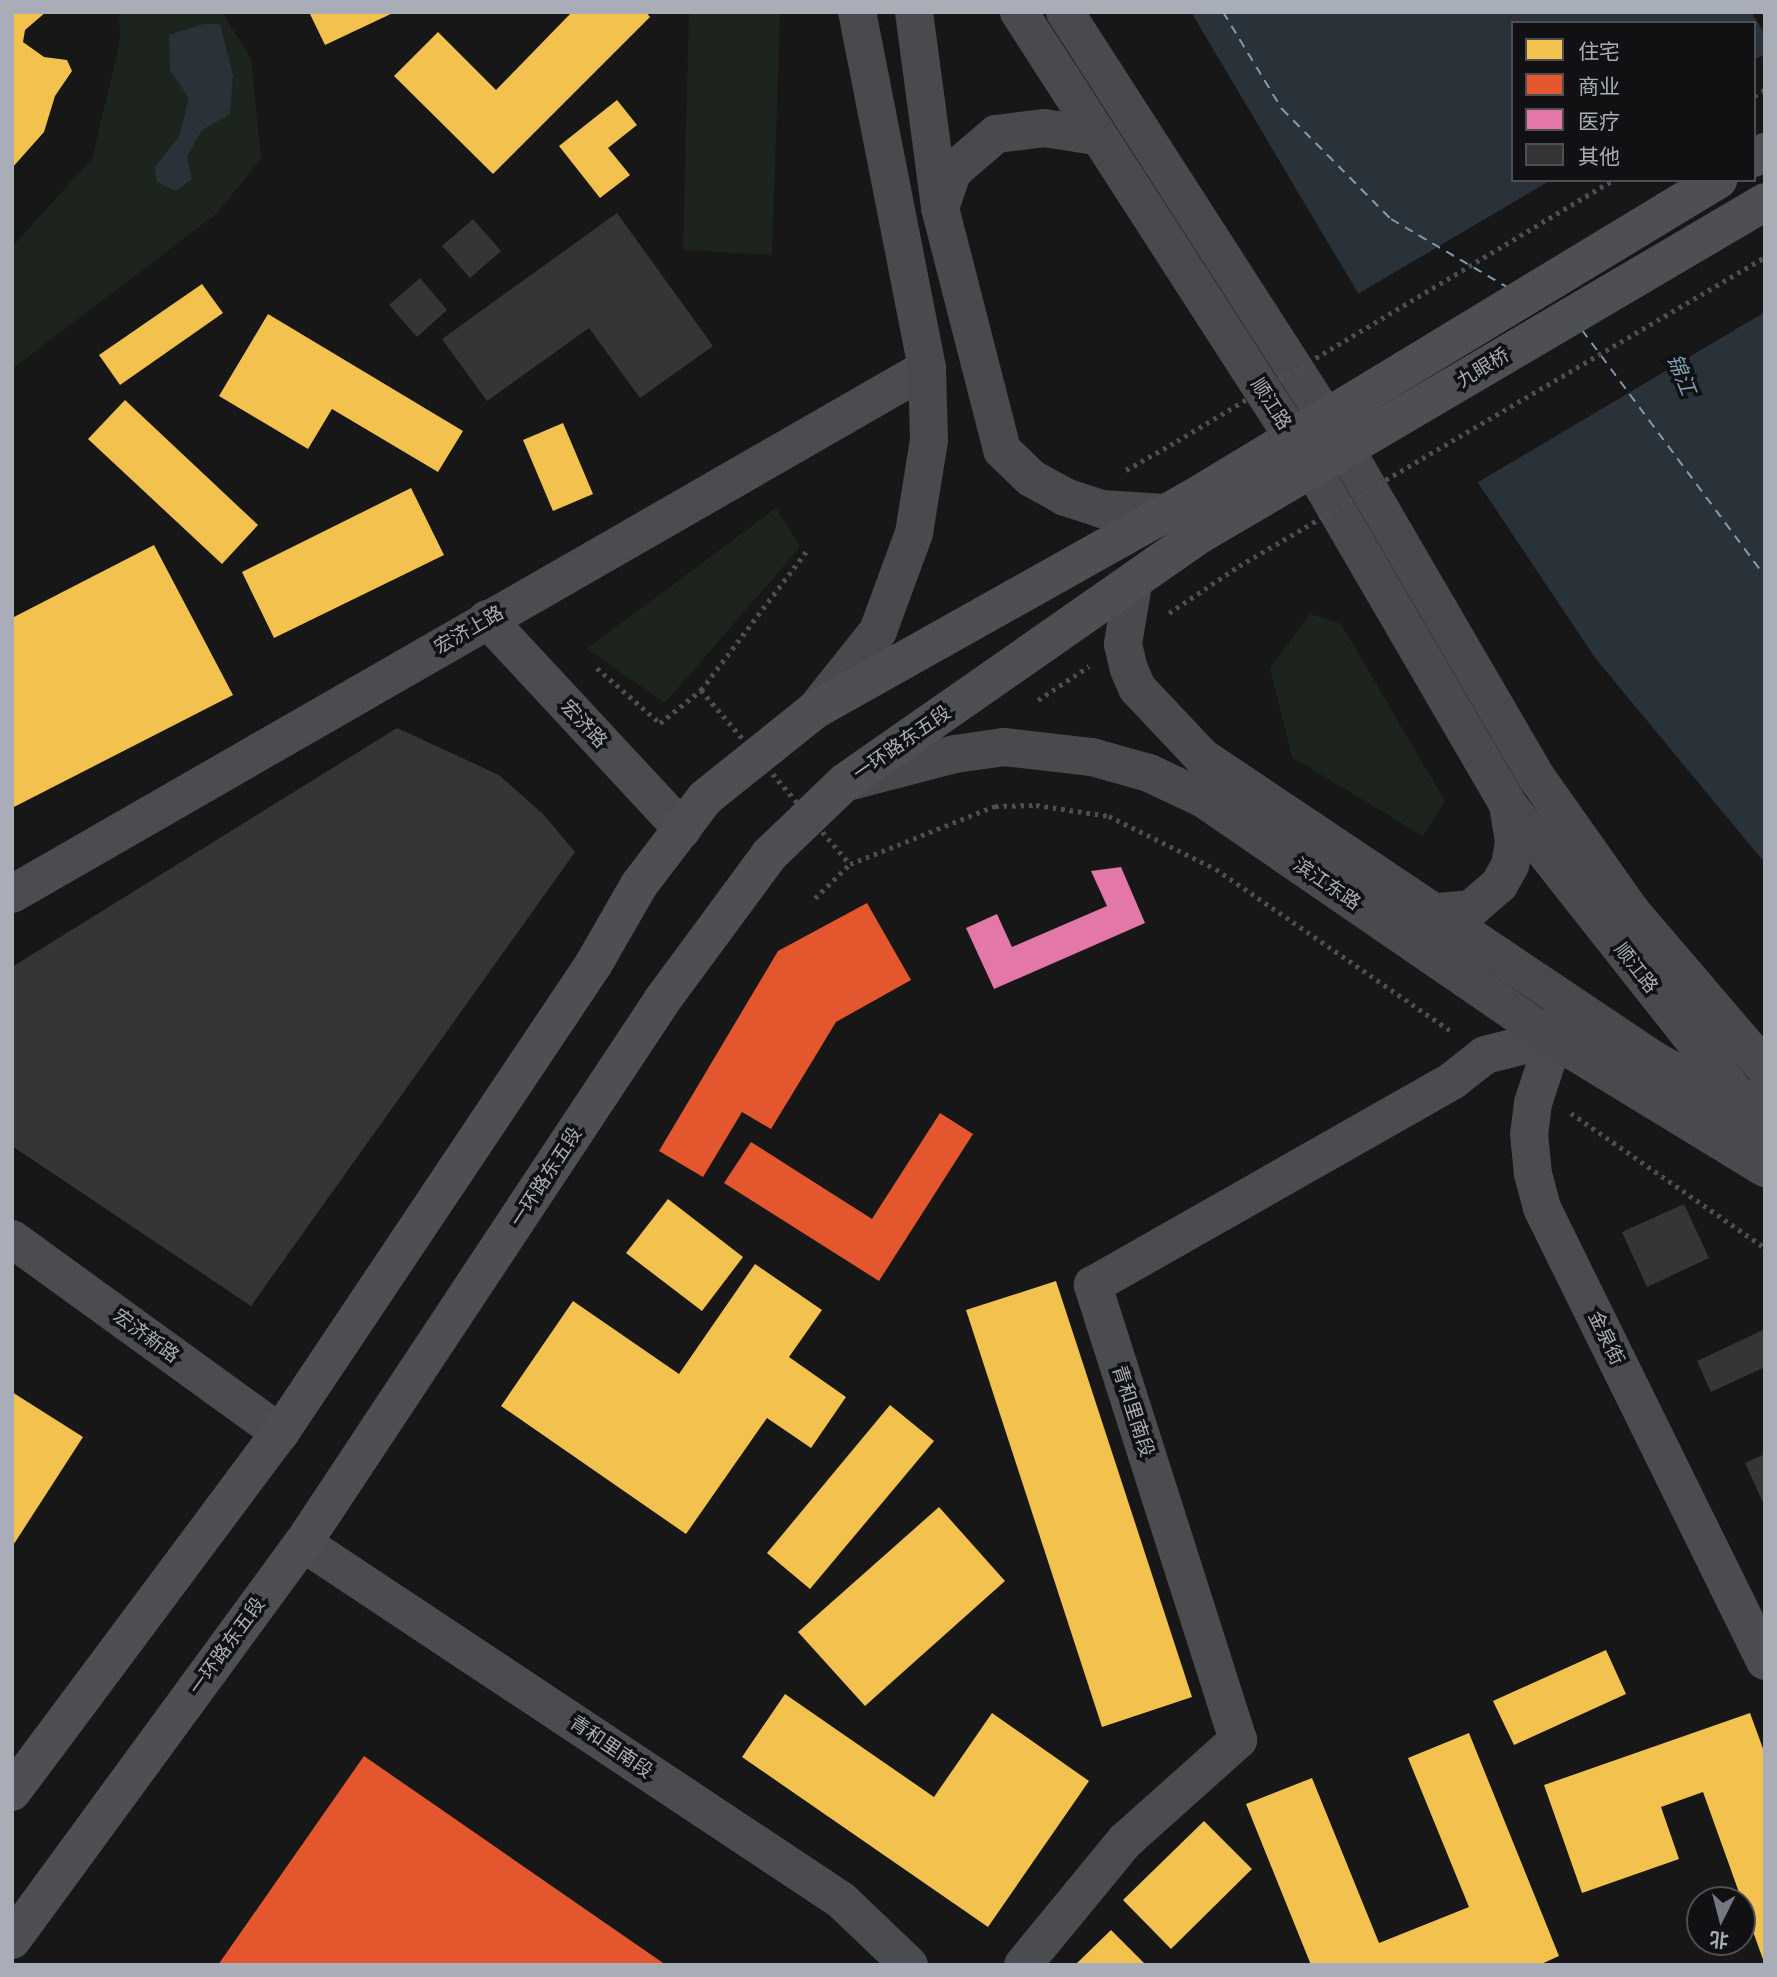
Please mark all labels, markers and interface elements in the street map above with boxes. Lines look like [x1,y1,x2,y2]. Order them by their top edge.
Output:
legend [1511,21,1756,182]
text: 住宅 [1578,37,1620,65]
text: 商业 [1578,72,1620,100]
text: 医疗 [1578,107,1620,135]
text: 其他 [1578,142,1620,170]
street label: 九眼桥 [1453,344,1513,392]
water label: 锦江 [1662,350,1702,398]
street label: 顺江路 [1246,374,1296,434]
street label: 宏济上路 [430,601,508,659]
street label: 宏济路 [556,695,612,753]
street label: 一环路东五段 [849,701,955,785]
street label: 滨江东路 [1289,853,1365,915]
street label: 顺江路 [1609,939,1663,997]
street label: 一环路东五段 [505,1123,587,1231]
street label: 宏济新路 [109,1304,183,1368]
street label: 金泉街 [1583,1307,1629,1369]
street label: 青和里南段 [1107,1362,1159,1460]
street label: 一环路东五段 [184,1593,270,1699]
street label: 青和里南段 [565,1711,657,1783]
north arrow [1686,1886,1756,1956]
text: 北 [1708,1926,1730,1954]

